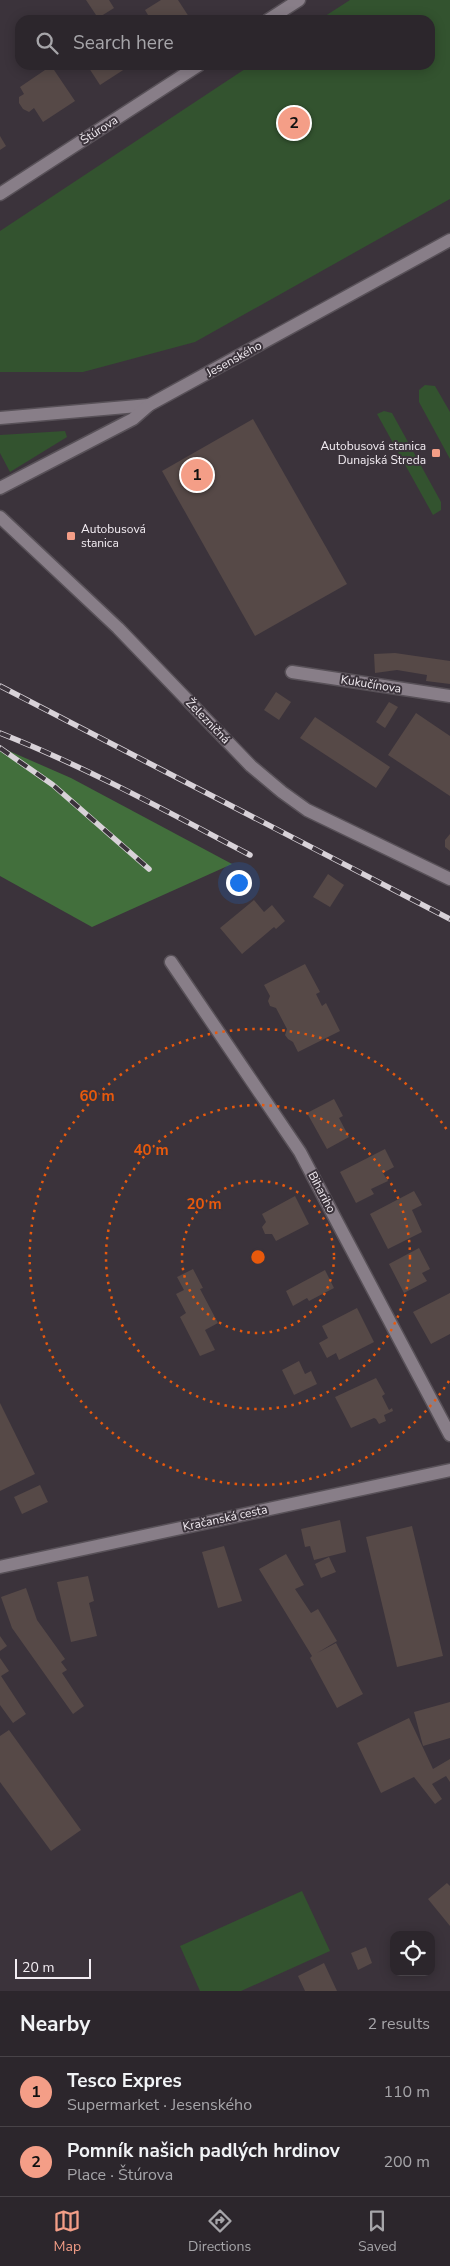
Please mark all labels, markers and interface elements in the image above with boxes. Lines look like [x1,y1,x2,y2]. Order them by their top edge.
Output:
search box [15,15,435,70]
icon: search [33,29,61,57]
text: Search here [73,30,174,56]
pin: 2 [278,104,310,142]
street label: Štúrova [77,112,121,148]
street label: Jesenského [203,337,265,381]
place label: Autobusová stanica Dunajská Streda [320,438,426,468]
marker: Autobusová stanica Dunajská Streda [430,447,442,459]
pin: 1 [181,456,213,494]
place label: Autobusová stanica [81,521,146,551]
marker: Autobusová stanica [65,530,77,542]
street label: Kukučínova [340,671,402,697]
street label: Železničná [182,695,234,747]
your location [226,870,252,896]
text: 60 m [79,1086,115,1106]
text: 40 m [133,1140,169,1160]
street label: Bihariho [304,1169,340,1216]
text: 20 m [186,1194,222,1214]
centre of rings [249,1248,267,1266]
street label: Kračanská cesta [181,1501,269,1535]
map controls [390,1931,435,1976]
button: locate [390,1931,435,1976]
scale bar [15,1956,91,1979]
text: 20 m [22,1958,54,1977]
text: Nearby [20,2010,90,2038]
text: 2 results [368,2013,430,2035]
text: Tesco Expres [67,2068,182,2094]
text: 1 [31,2081,41,2103]
text: 110 m [383,2081,430,2103]
text: Supermarket · Jesenského [67,2094,252,2116]
text: Pomník našich padlých hrdinov [67,2138,340,2164]
text: 2 [31,2151,41,2173]
text: 200 m [383,2151,430,2173]
text: Place · Štúrova [67,2164,173,2186]
tab: Map [53,2207,81,2256]
tab: Directions [188,2207,251,2256]
tab: Saved [358,2207,397,2256]

